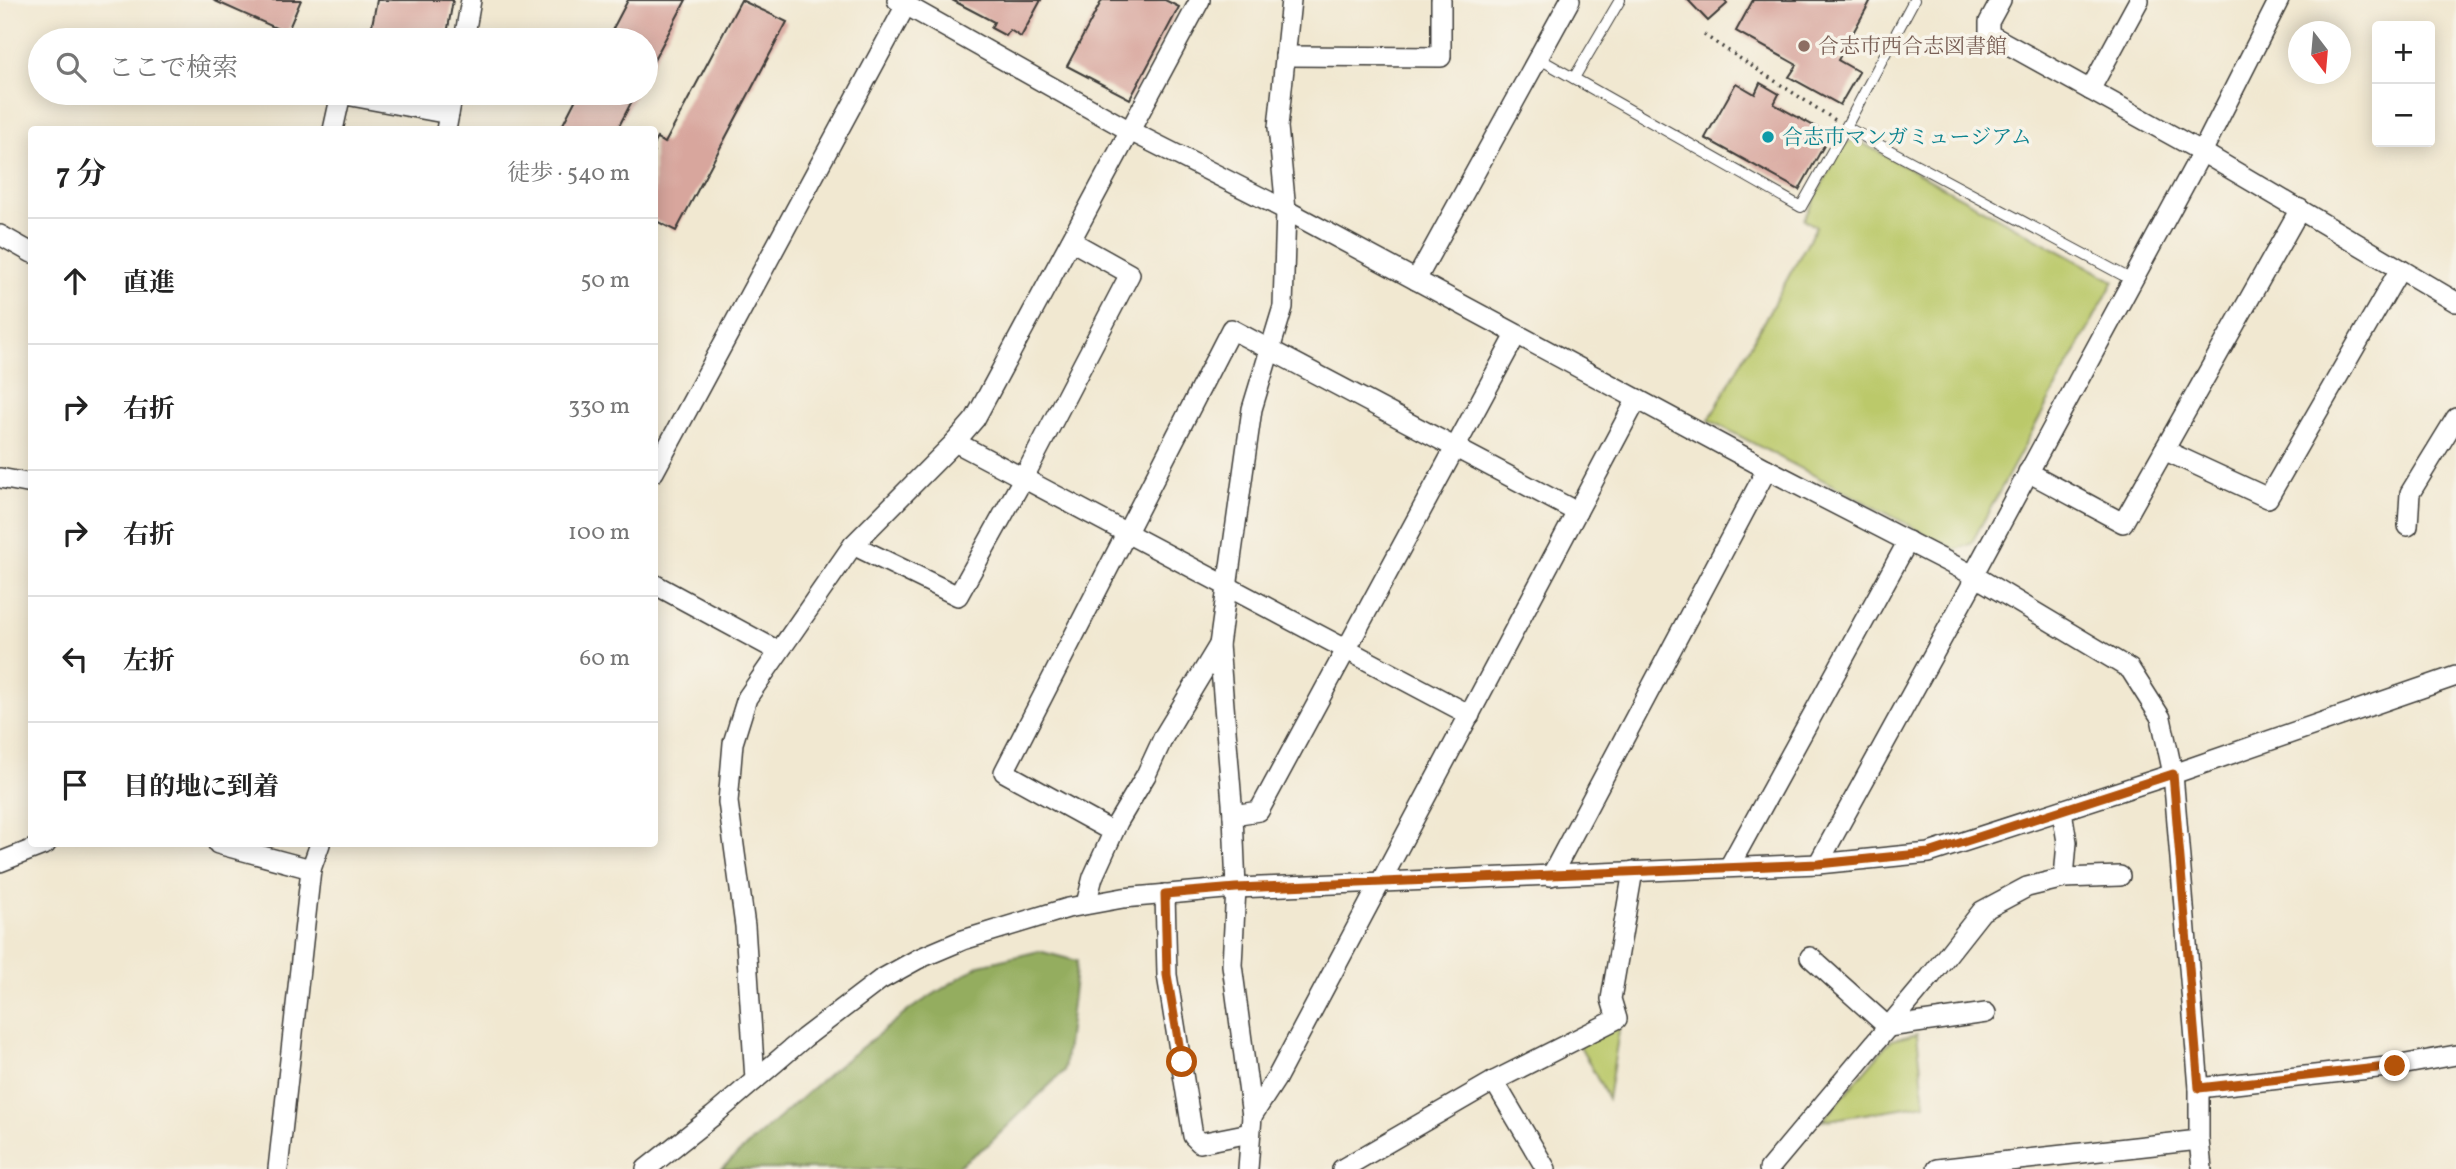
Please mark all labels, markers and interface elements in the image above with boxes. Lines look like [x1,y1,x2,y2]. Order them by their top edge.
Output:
north arrow [2288,21,2351,84]
map controls [2372,21,2435,147]
button: + [2372,21,2435,84]
search box [28,28,658,105]
place label: 合志市西合志図書館 [1818,33,2007,62]
marker: 合志市西合志図書館 [1796,38,1812,54]
icon: search [52,48,90,86]
text: ここで検索 [108,51,238,87]
button: − [2372,84,2435,147]
place label: 合志市マンガミュージアム [1782,124,2032,153]
marker: 合志市マンガミュージアム [1760,129,1776,145]
text: 7 分 [56,154,106,196]
text: 徒歩 · 540 m [507,158,630,190]
icon: ahead [56,262,94,300]
text: 50 m [581,265,630,297]
text: 直進 [123,266,175,302]
icon: right [56,388,94,426]
text: 330 m [568,391,630,423]
text: 右折 [123,392,175,428]
icon: right [56,514,94,552]
text: 100 m [568,517,630,549]
text: 右折 [123,518,175,554]
icon: left [56,640,94,678]
text: 60 m [580,643,630,675]
text: 左折 [123,644,175,680]
icon: arrive [56,766,94,804]
text: 目的地に到着 [123,770,279,806]
route start [1166,1046,1197,1077]
route end [2379,1050,2410,1081]

